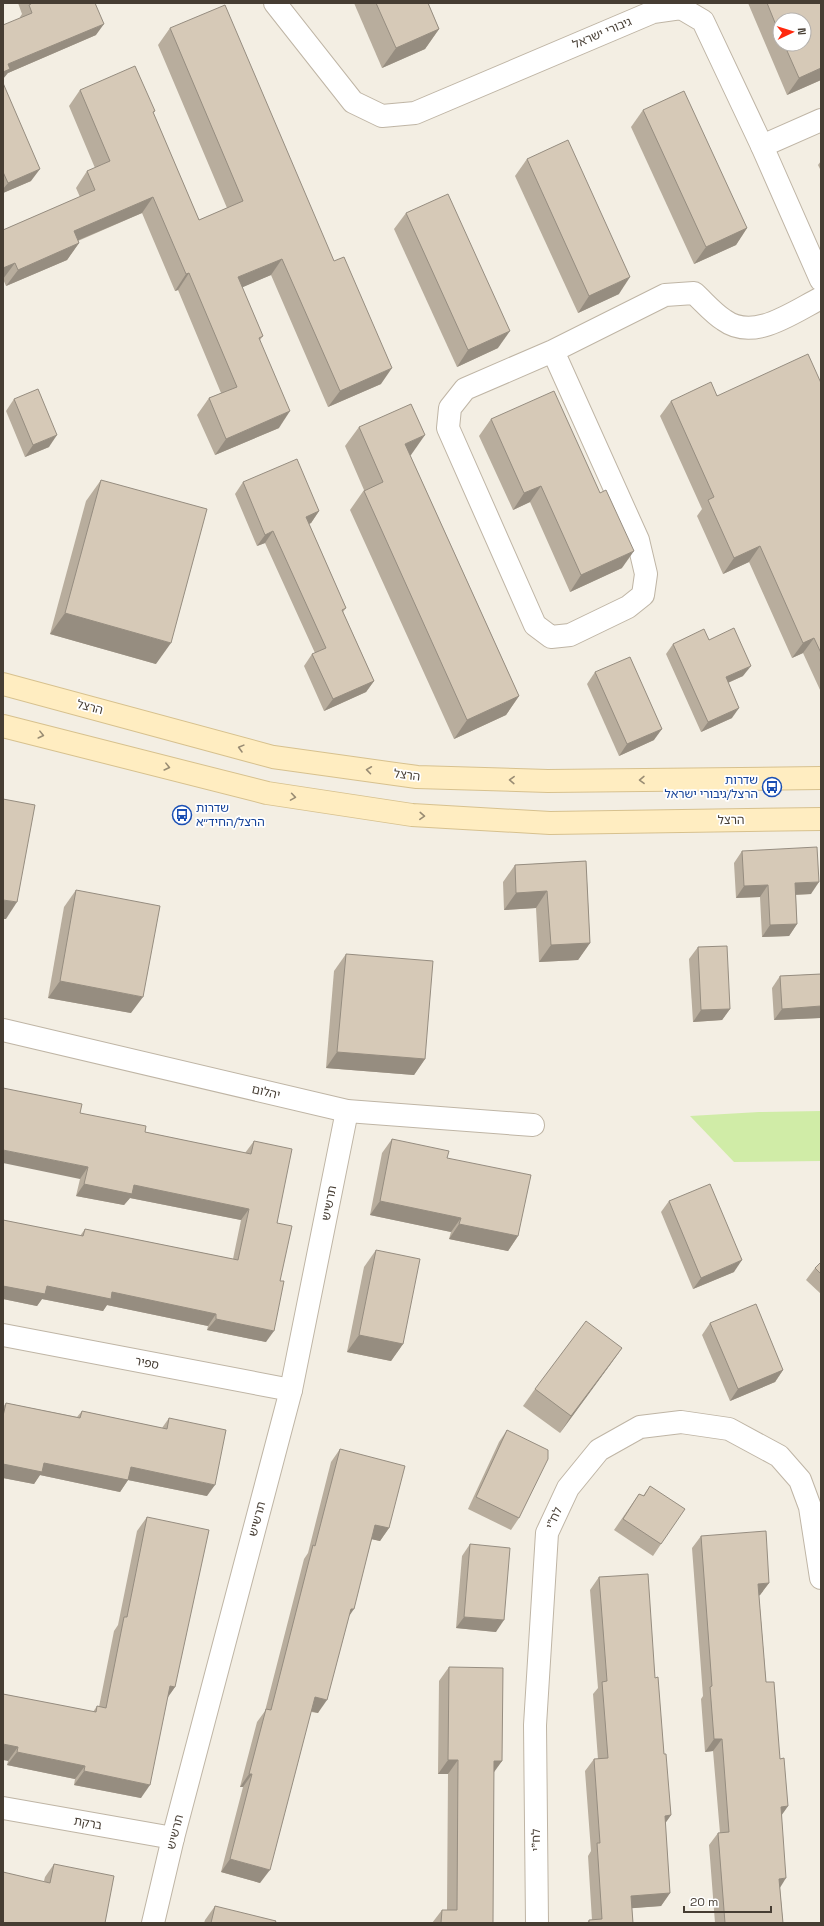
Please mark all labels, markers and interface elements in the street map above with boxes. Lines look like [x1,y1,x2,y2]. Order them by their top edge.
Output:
north arrow [772,12,812,52]
street label: גיבורי ישראל [570,13,634,53]
text: N [795,27,809,35]
street label: הרצל [75,696,105,718]
one-way arrow [37,730,44,739]
one-way arrow [237,744,244,753]
one-way arrow [164,763,170,771]
street label: הרצל [393,765,421,785]
one-way arrow [365,766,372,775]
place label: שדרות הרצל/גיבורי ישראל [664,772,758,802]
one-way arrow [509,776,515,784]
one-way arrow [639,776,645,784]
bus stop icon: שדרות הרצל/גיבורי ישראל [761,776,783,798]
one-way arrow [290,792,296,801]
place label: שדרות הרצל/החיד״א [196,800,265,830]
bus stop icon: שדרות הרצל/החיד״א [171,804,193,826]
one-way arrow [419,811,425,820]
street label: הרצל [717,812,745,828]
street label: יהלום [250,1081,282,1103]
street label: תרשיש [318,1184,340,1222]
street label: ספיר [134,1353,161,1373]
street label: תרשיש [245,1500,269,1538]
street label: לח"י [542,1504,566,1532]
street label: ברקת [73,1813,104,1833]
street label: תרשיש [163,1813,187,1851]
street label: לח"י [528,1828,544,1852]
scale bar [684,1888,771,1914]
text: 20 m [690,1894,718,1910]

